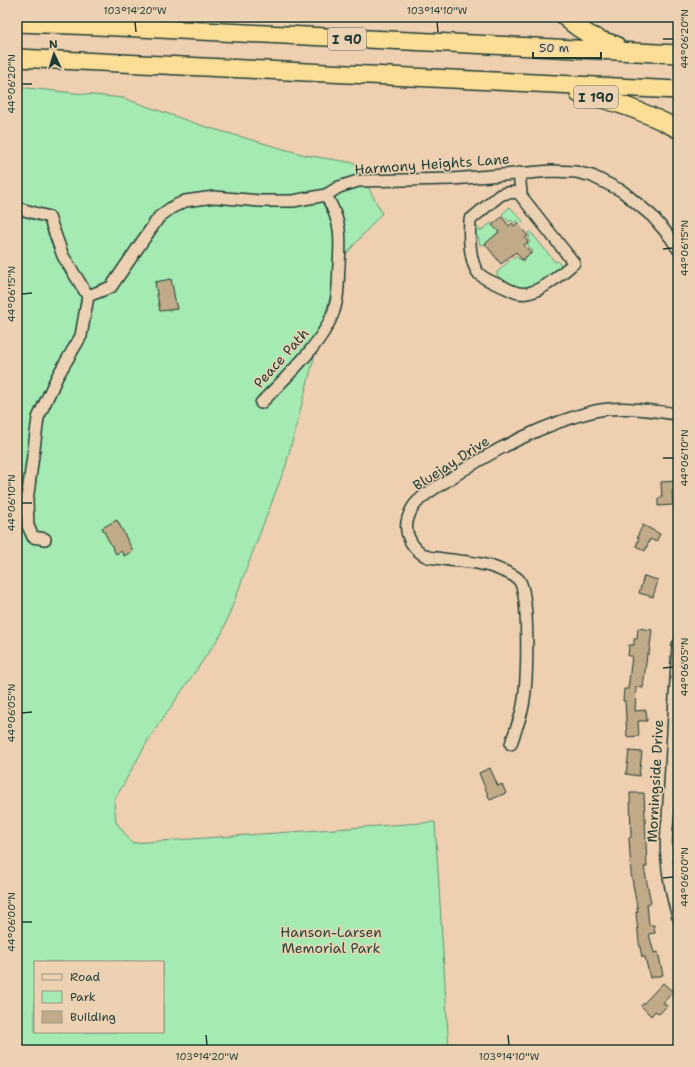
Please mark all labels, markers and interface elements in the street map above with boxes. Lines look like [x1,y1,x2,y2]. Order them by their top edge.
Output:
text: 103°14'20"W [104,4,167,17]
text: 103°14'10"W [407,4,468,17]
text: 44°06'20"N [678,9,691,69]
road number: I 90 [328,28,366,50]
north arrow [34,34,74,74]
scale bar [533,34,601,60]
text: N [48,37,58,52]
text: 50 m [539,40,569,56]
text: 44°06'20"N [5,54,18,114]
road number: I 190 [574,86,618,108]
street label: Harmony Heights Lane [354,150,510,178]
text: 44°06'15"N [678,220,691,276]
text: 44°06'15"N [5,266,18,322]
street label: Peace Path [250,324,312,392]
text: 44°06'10"N [678,429,691,487]
street label: Bluejay Drive [409,432,493,494]
text: 44°06'10"N [5,474,18,532]
text: 44°06'05"N [678,638,691,696]
text: 44°06'05"N [5,684,18,742]
street label: Morningside Drive [643,719,667,843]
text: 44°06'00"N [678,847,691,907]
text: 44°06'00"N [5,892,18,952]
park label: Hanson-Larsen Memorial Park [280,923,382,957]
legend [34,961,164,1033]
text: Road [70,969,101,985]
text: Park [70,989,96,1005]
text: Building [70,1009,116,1025]
text: 103°14'20"W [176,1050,239,1063]
text: 103°14'10"W [479,1050,540,1063]

